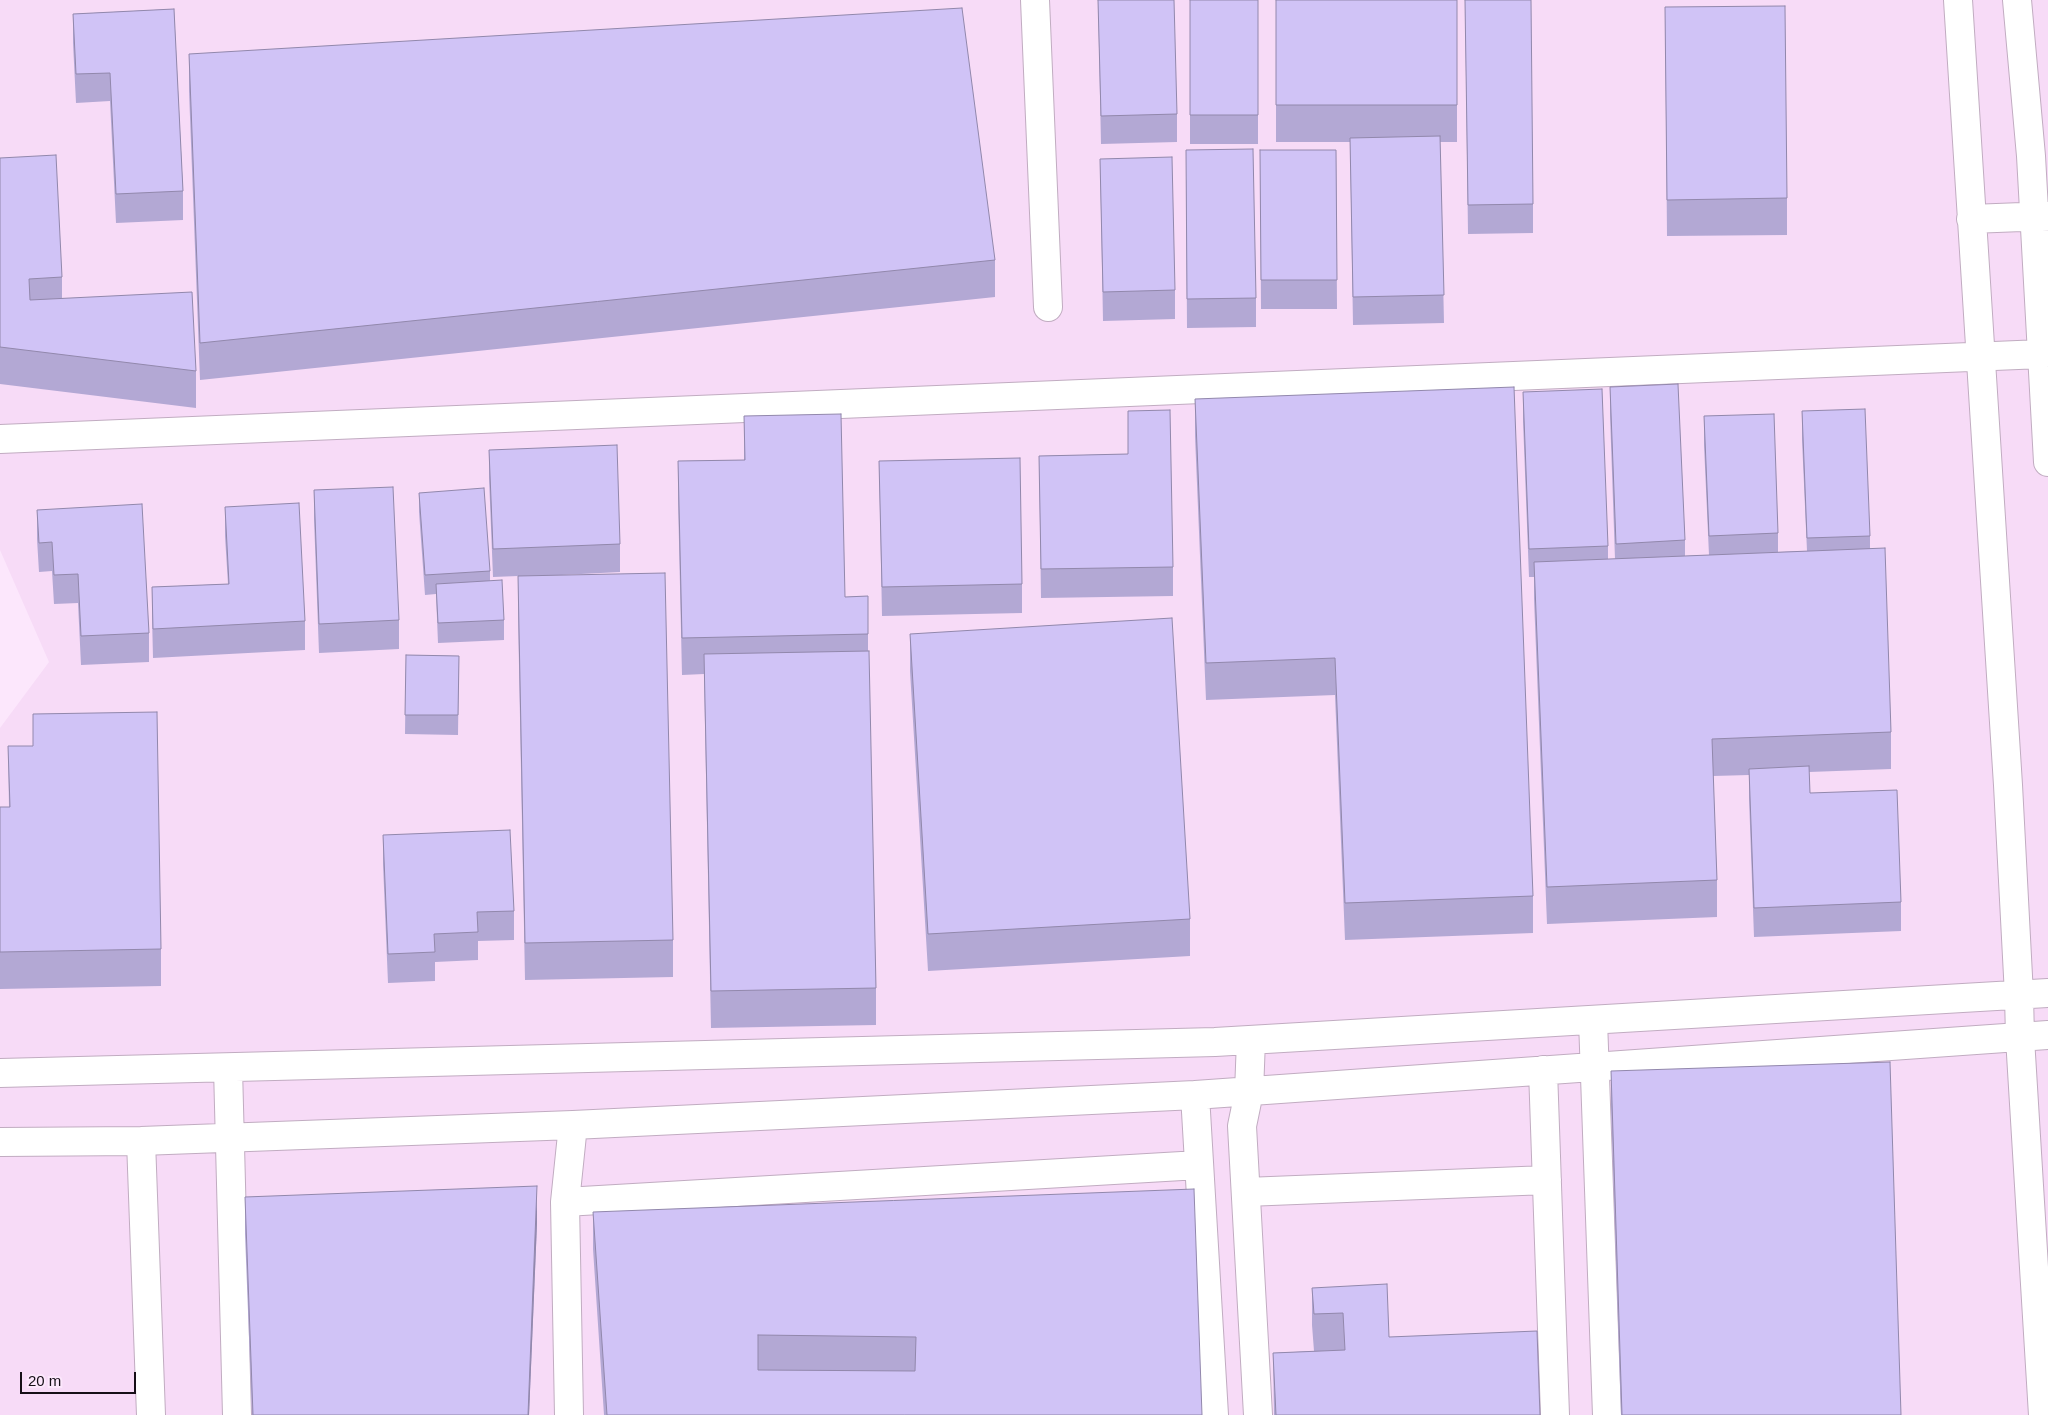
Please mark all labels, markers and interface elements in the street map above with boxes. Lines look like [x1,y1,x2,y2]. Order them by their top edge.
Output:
scale bar [22,1362,139,1394]
text: 20 m [28,1372,61,1389]

